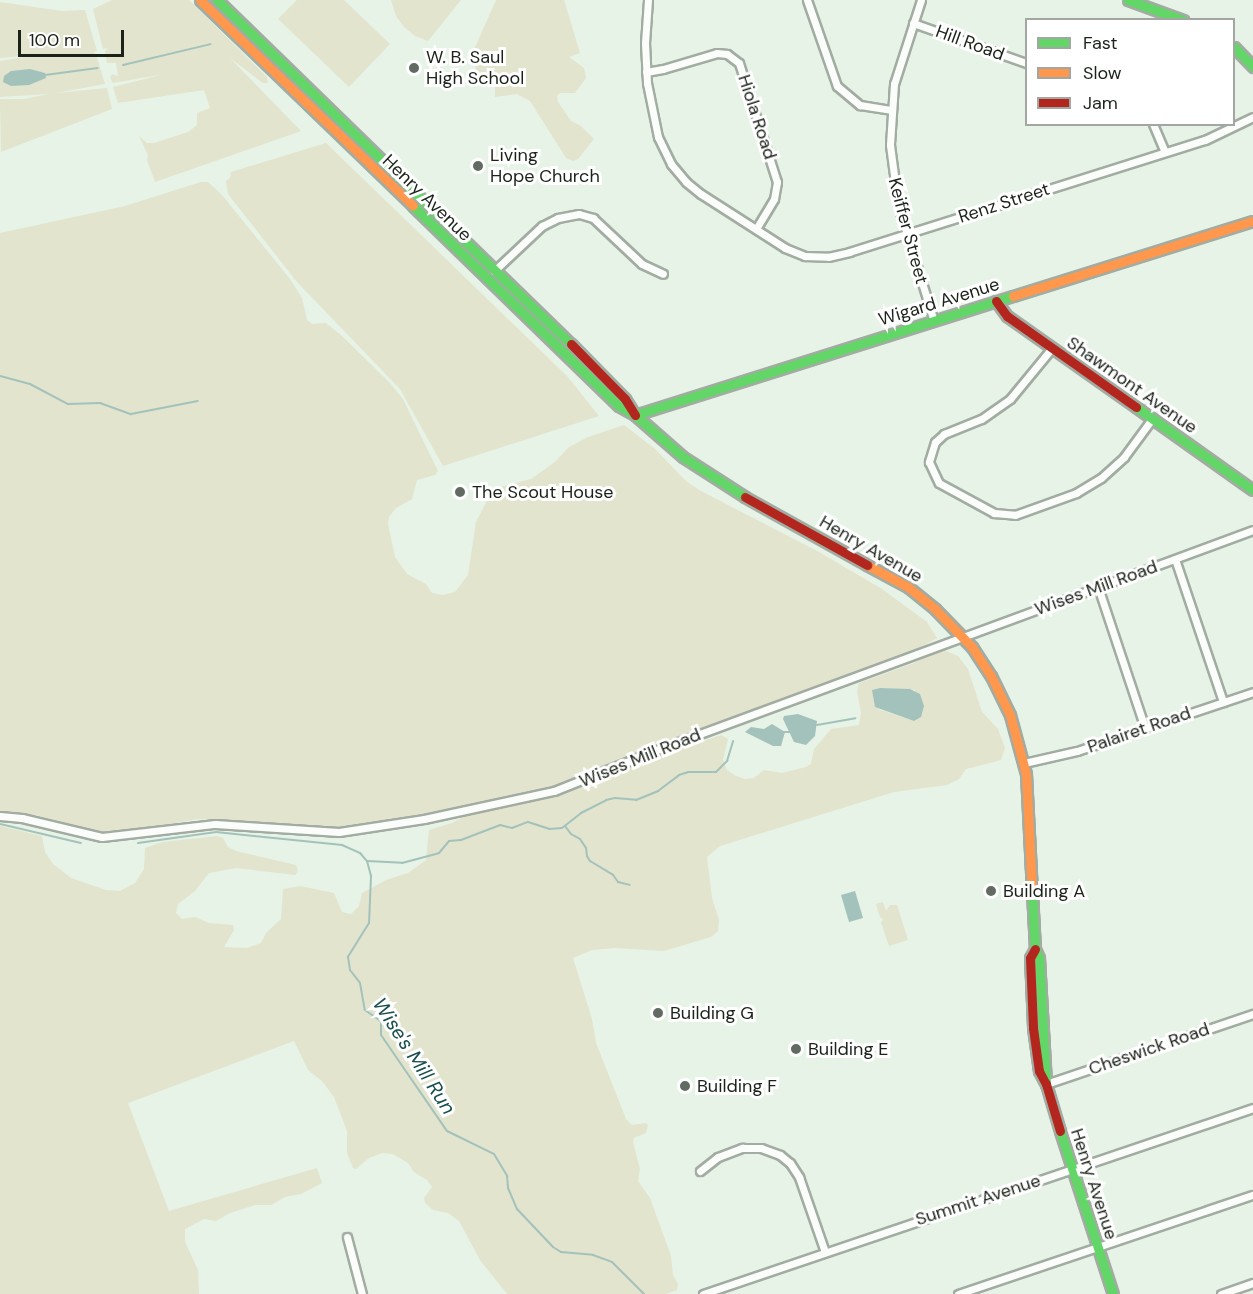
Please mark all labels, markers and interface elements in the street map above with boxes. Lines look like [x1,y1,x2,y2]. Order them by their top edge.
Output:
scale bar [21,18,128,56]
legend [1025,18,1235,126]
street label: Hill Road [933,21,1007,65]
text: 100 m [29,28,80,52]
text: Fast [1083,31,1118,55]
place label: W. B. Saul High School [426,47,524,90]
marker: W. B. Saul High School [407,61,421,75]
text: Slow [1083,61,1122,85]
street label: Hiola Road [733,72,781,162]
text: Jam [1083,91,1118,115]
place label: Living Hope Church [490,145,600,188]
street label: Henry Avenue [378,150,476,246]
marker: Living Hope Church [471,159,485,173]
street label: Keiffer Street [883,176,933,286]
street label: Renz Street [956,178,1052,228]
street label: Wigard Avenue [876,273,1002,331]
street label: Shawmont Avenue [1063,332,1201,438]
place label: The Scout House [472,481,614,503]
marker: The Scout House [453,485,467,499]
street label: Henry Avenue [816,511,926,587]
street label: Wises Mill Road [1032,556,1160,620]
street label: Palairet Road [1084,702,1194,758]
street label: Wises Mill Road [576,724,704,792]
place label: Building A [1003,880,1085,902]
marker: Building A [984,884,998,898]
water label: Wise's Mill Run [367,993,461,1119]
place label: Building G [670,1002,754,1024]
marker: Building G [651,1006,665,1020]
street label: Cheswick Road [1086,1018,1212,1080]
place label: Building E [808,1038,888,1060]
marker: Building E [789,1042,803,1056]
place label: Building F [697,1075,777,1097]
marker: Building F [678,1079,692,1093]
street label: Henry Avenue [1066,1126,1122,1242]
street label: Summit Avenue [913,1170,1043,1230]

